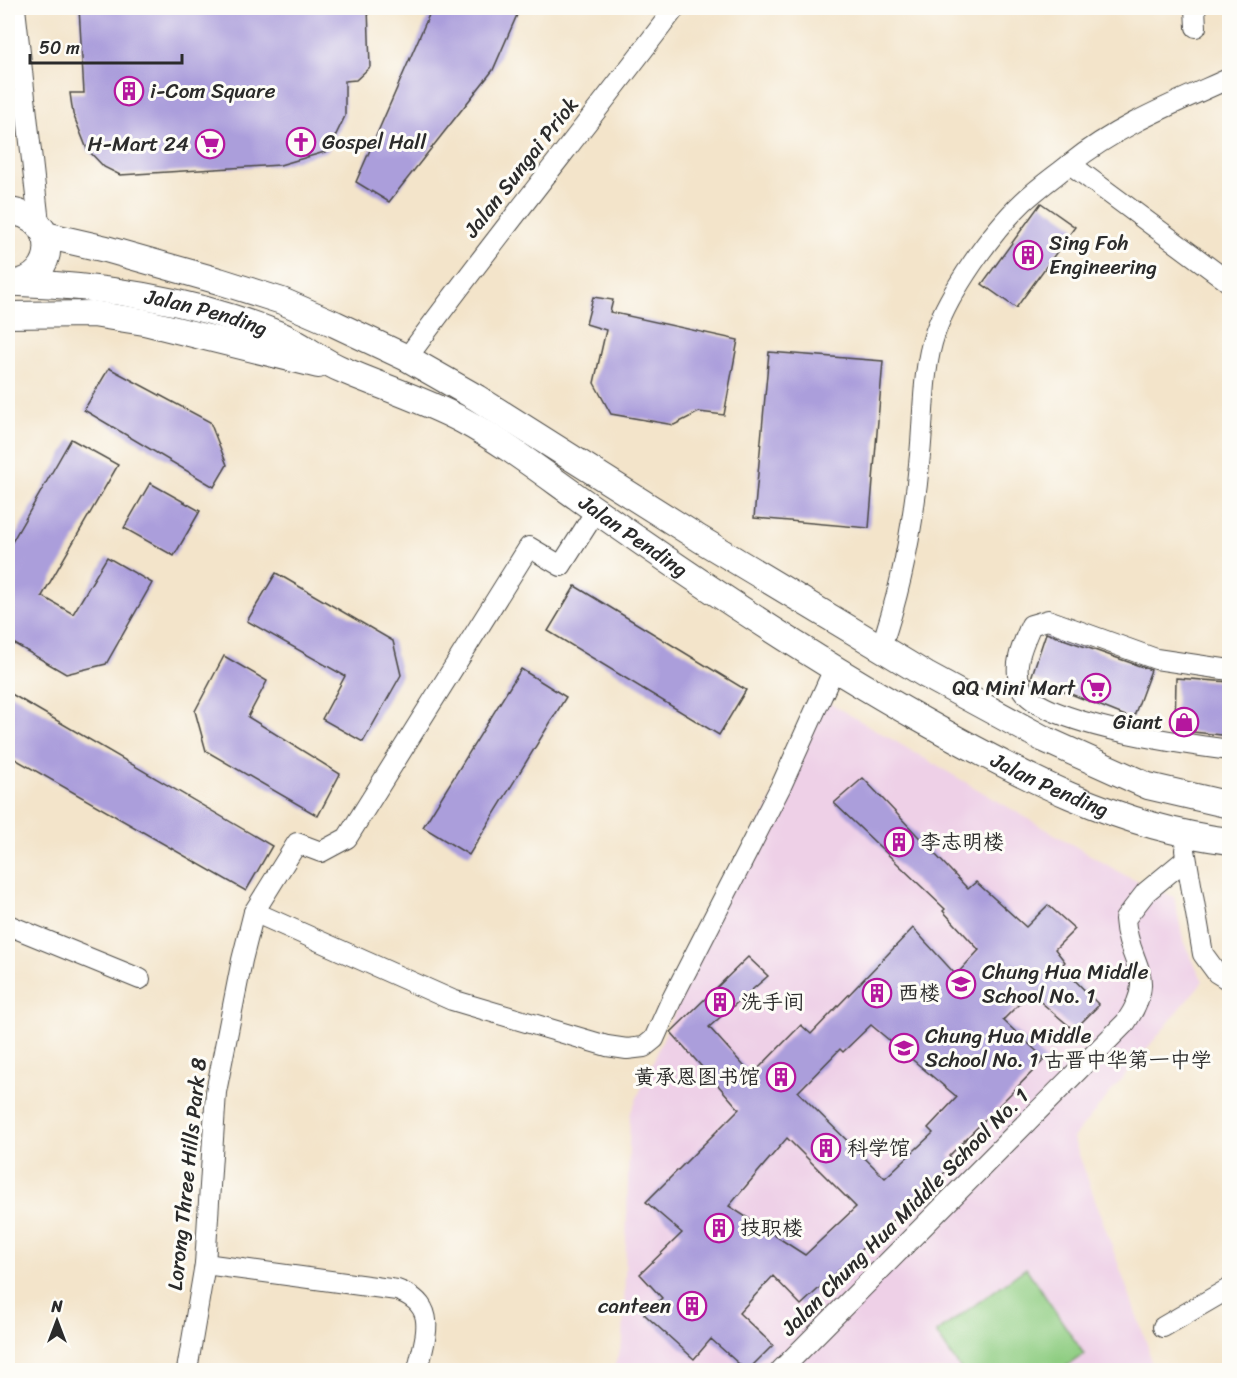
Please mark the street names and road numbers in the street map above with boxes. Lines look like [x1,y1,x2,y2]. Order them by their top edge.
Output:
street label: Jalan Sungai Priok [453,88,589,247]
street label: Jalan Pending [140,277,273,347]
street label: Jalan Pending [570,484,696,588]
street label: Jalan Pending [983,741,1114,829]
street label: Lorong Three Hills Park 8 [156,1056,218,1292]
street label: Jalan Chung Hua Middle School No. 1 [771,1079,1038,1346]

